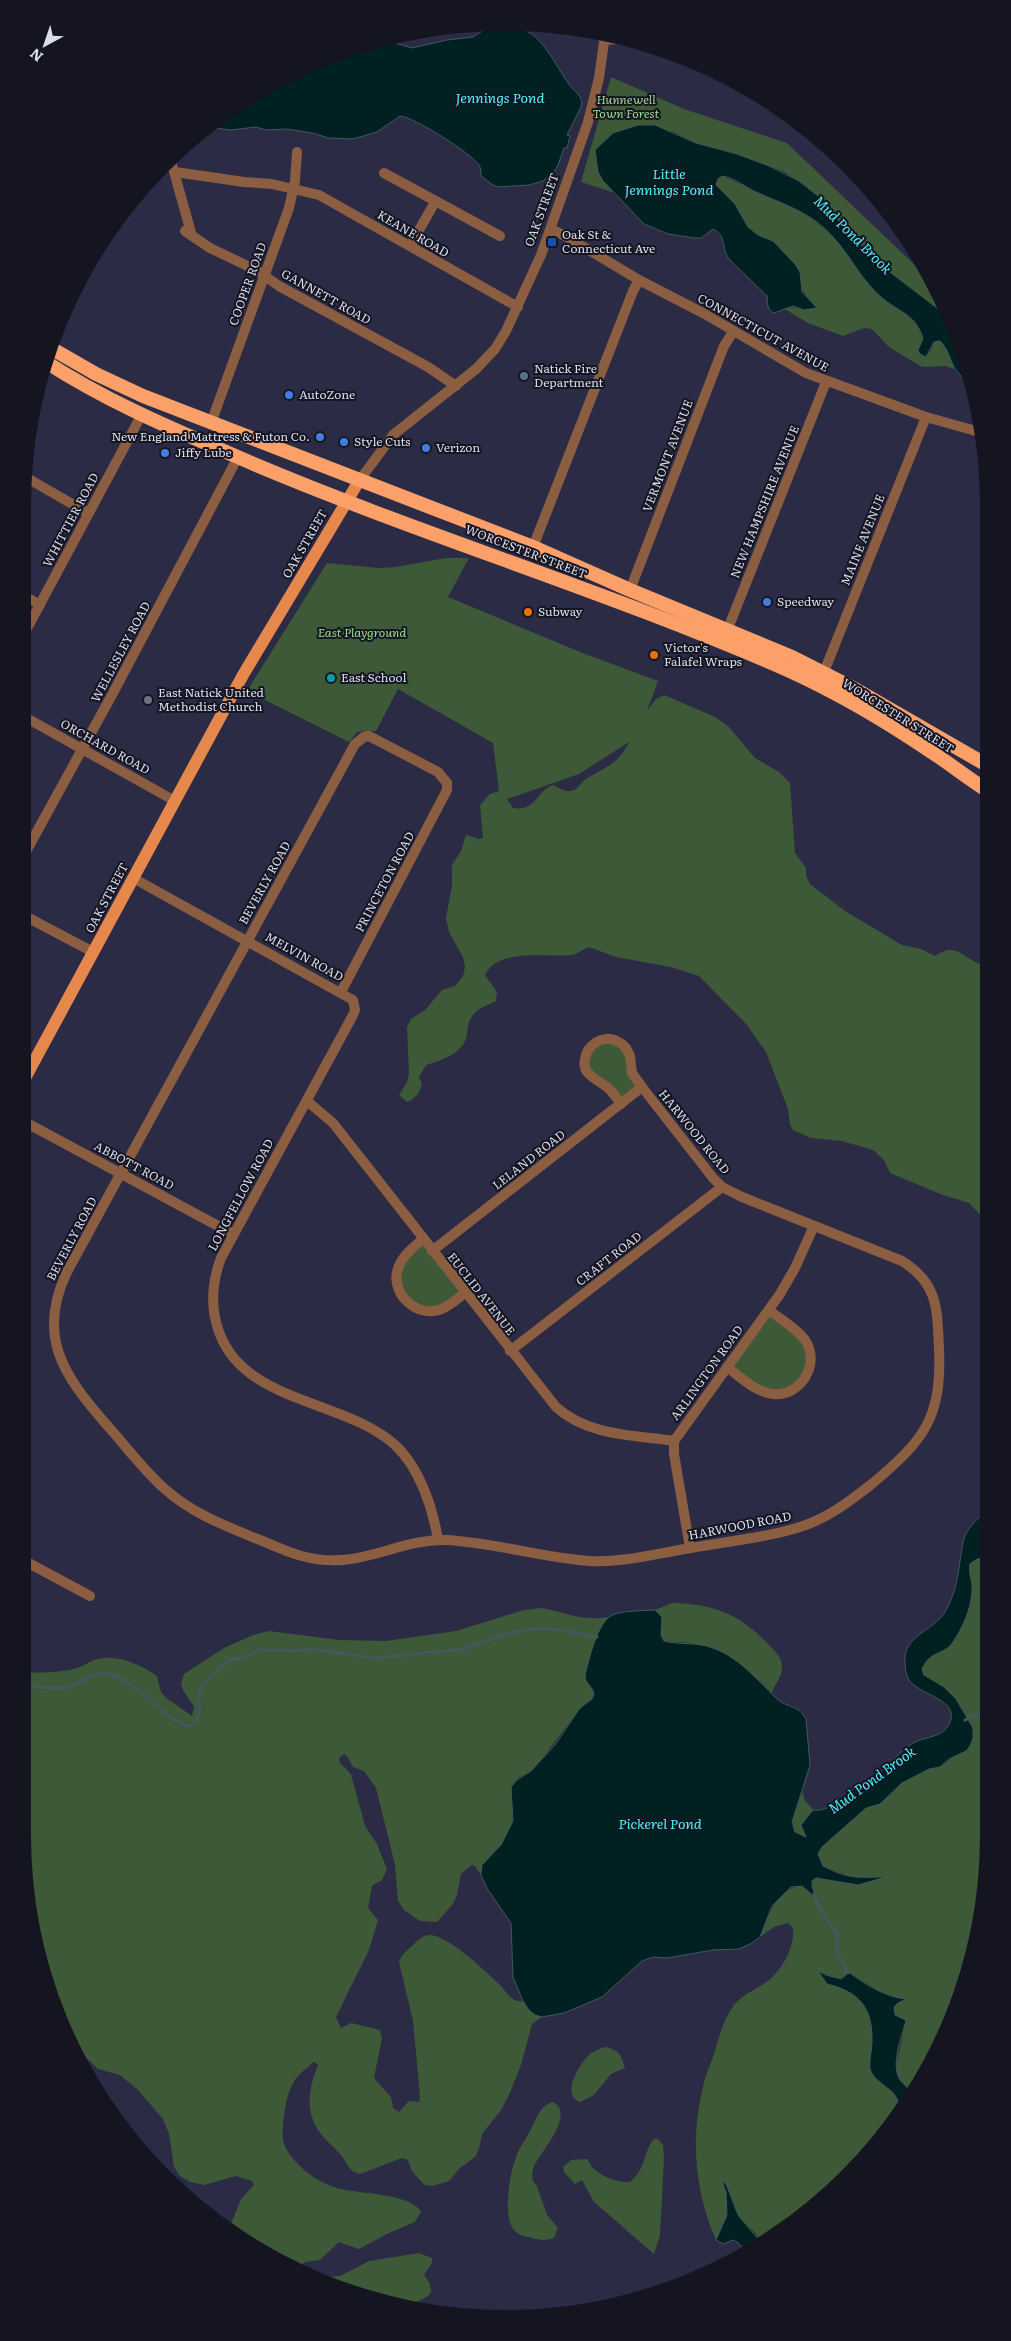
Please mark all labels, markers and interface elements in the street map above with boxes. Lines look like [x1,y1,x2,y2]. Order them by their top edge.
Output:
north arrow [20,20,70,70]
text: N [25,44,47,67]
water label: Jennings Pond [456,87,544,107]
park label: Hunnewell Town Forest [593,90,659,122]
water label: Little Jennings Pond [625,163,713,199]
street label: OAK STREET [519,170,563,249]
water label: Mud Pond Brook [810,191,898,278]
street label: KEANE ROAD [374,205,453,261]
place label: Oak St & Connecticut Ave [562,225,655,257]
marker: Oak St & Connecticut Ave [546,236,558,248]
street label: COOPER ROAD [224,240,270,328]
street label: GANNETT ROAD [278,264,375,328]
street label: CONNECTICUT AVENUE [695,288,833,376]
place label: Natick Fire Department [534,359,604,391]
marker: Natick Fire Department [518,370,530,382]
place label: AutoZone [299,385,355,403]
marker: AutoZone [283,389,295,401]
street label: VERMONT AVENUE [637,397,697,514]
street label: NEW HAMPSHIRE AVENUE [725,422,803,581]
place label: New England Mattress & Futon Co. [112,427,310,445]
marker: New England Mattress & Futon Co. [314,431,326,443]
place label: Style Cuts [354,432,411,450]
marker: Style Cuts [338,436,350,448]
place label: Verizon [436,438,480,456]
marker: Verizon [420,442,432,454]
place label: Jiffy Lube [175,443,232,461]
marker: Jiffy Lube [159,447,171,459]
street label: WHITTIER ROAD [38,469,103,570]
street label: MAINE AVENUE [836,491,889,588]
street label: OAK STREET [277,506,331,581]
street label: WORCESTER STREET [463,520,590,583]
place label: Speedway [777,592,834,610]
marker: Speedway [761,596,773,608]
street label: WELLESLEY ROAD [86,598,154,705]
place label: Subway [538,602,583,620]
marker: Subway [522,606,534,618]
park label: East Playground [318,623,406,641]
place label: Victor's Falafel Wraps [664,638,743,670]
marker: Victor's Falafel Wraps [648,649,660,661]
place label: East School [341,668,406,686]
marker: East School [325,672,337,684]
street label: WORCESTER STREET [839,673,958,757]
place label: East Natick United Methodist Church [158,683,265,715]
marker: East Natick United Methodist Church [142,694,154,706]
street label: ORCHARD ROAD [57,714,153,778]
street label: PRINCETON ROAD [350,828,418,935]
street label: BEVERLY ROAD [234,838,294,927]
street label: OAK STREET [80,859,132,936]
street label: MELVIN ROAD [262,927,347,985]
street label: HARWOOD ROAD [655,1085,735,1178]
street label: LELAND ROAD [488,1125,569,1193]
street label: LONGFELLOW ROAD [203,1135,277,1254]
street label: ABBOTT ROAD [91,1136,178,1194]
street label: BEVERLY ROAD [41,1193,101,1284]
street label: CRAFT ROAD [572,1227,645,1290]
street label: EUCLID AVENUE [444,1248,520,1339]
street label: ARLINGTON ROAD [666,1321,747,1424]
street label: HARWOOD ROAD [687,1506,793,1544]
water label: Mud Pond Brook [824,1741,919,1818]
water label: Pickerel Pond [618,1813,702,1833]

